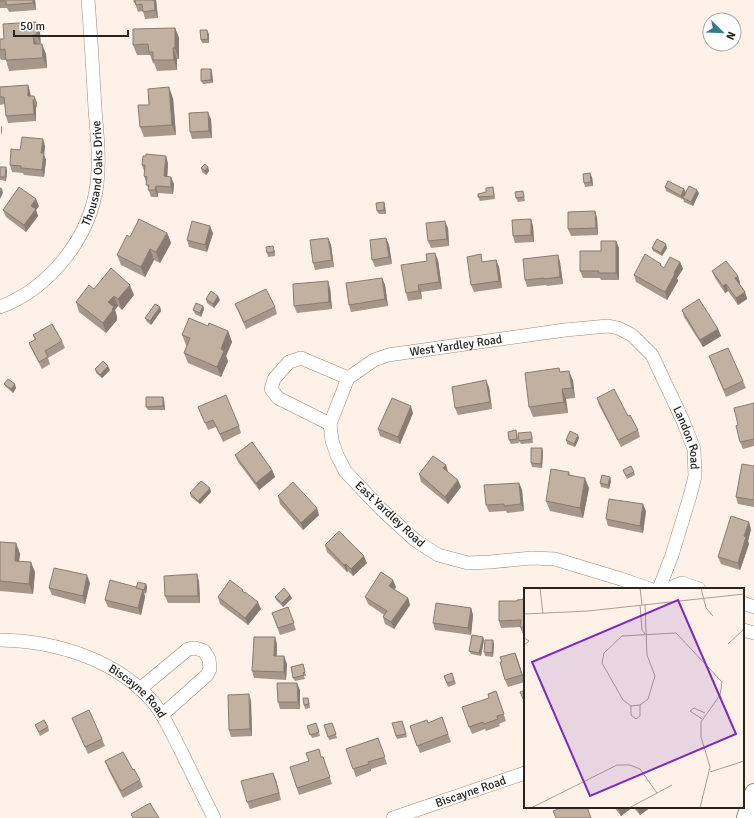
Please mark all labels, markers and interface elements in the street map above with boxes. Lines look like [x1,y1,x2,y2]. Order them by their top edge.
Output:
scale bar [14,12,128,38]
north arrow [702,12,742,52]
text: 50 m [20,19,45,34]
text: N [723,30,738,42]
street label: Thousand Oaks Drive [79,120,106,229]
street label: West Yardley Road [409,332,503,360]
street label: Landon Road [669,404,702,470]
street label: East Yardley Road [352,478,428,551]
inset map [524,588,744,808]
street label: Biscayne Road [106,661,169,721]
street label: Biscayne Road [433,773,508,811]

